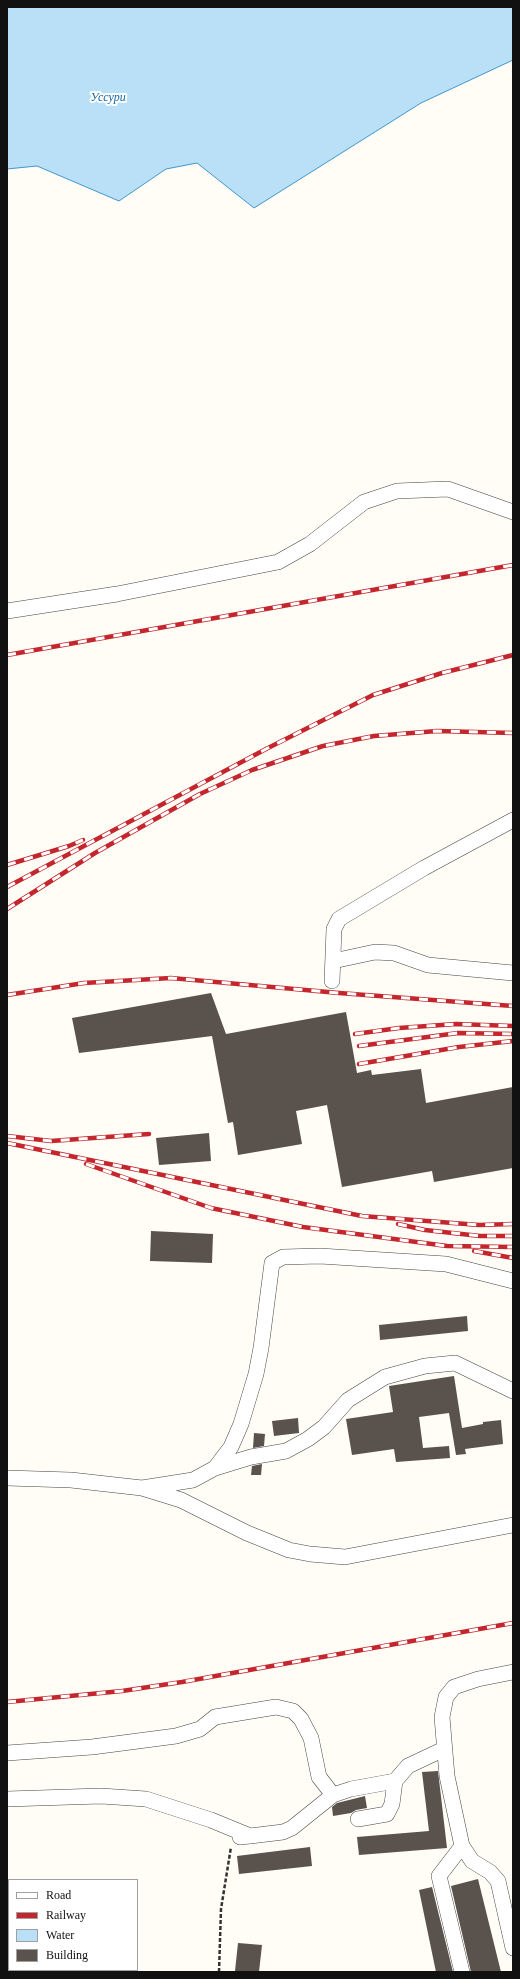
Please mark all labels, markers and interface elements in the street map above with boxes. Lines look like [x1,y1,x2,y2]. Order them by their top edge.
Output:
water label: Уссури [90,91,126,105]
legend [8,1879,138,1971]
text: Road [46,1888,71,1902]
text: Railway [46,1908,86,1922]
text: Water [46,1928,74,1942]
text: Building [46,1948,88,1962]

